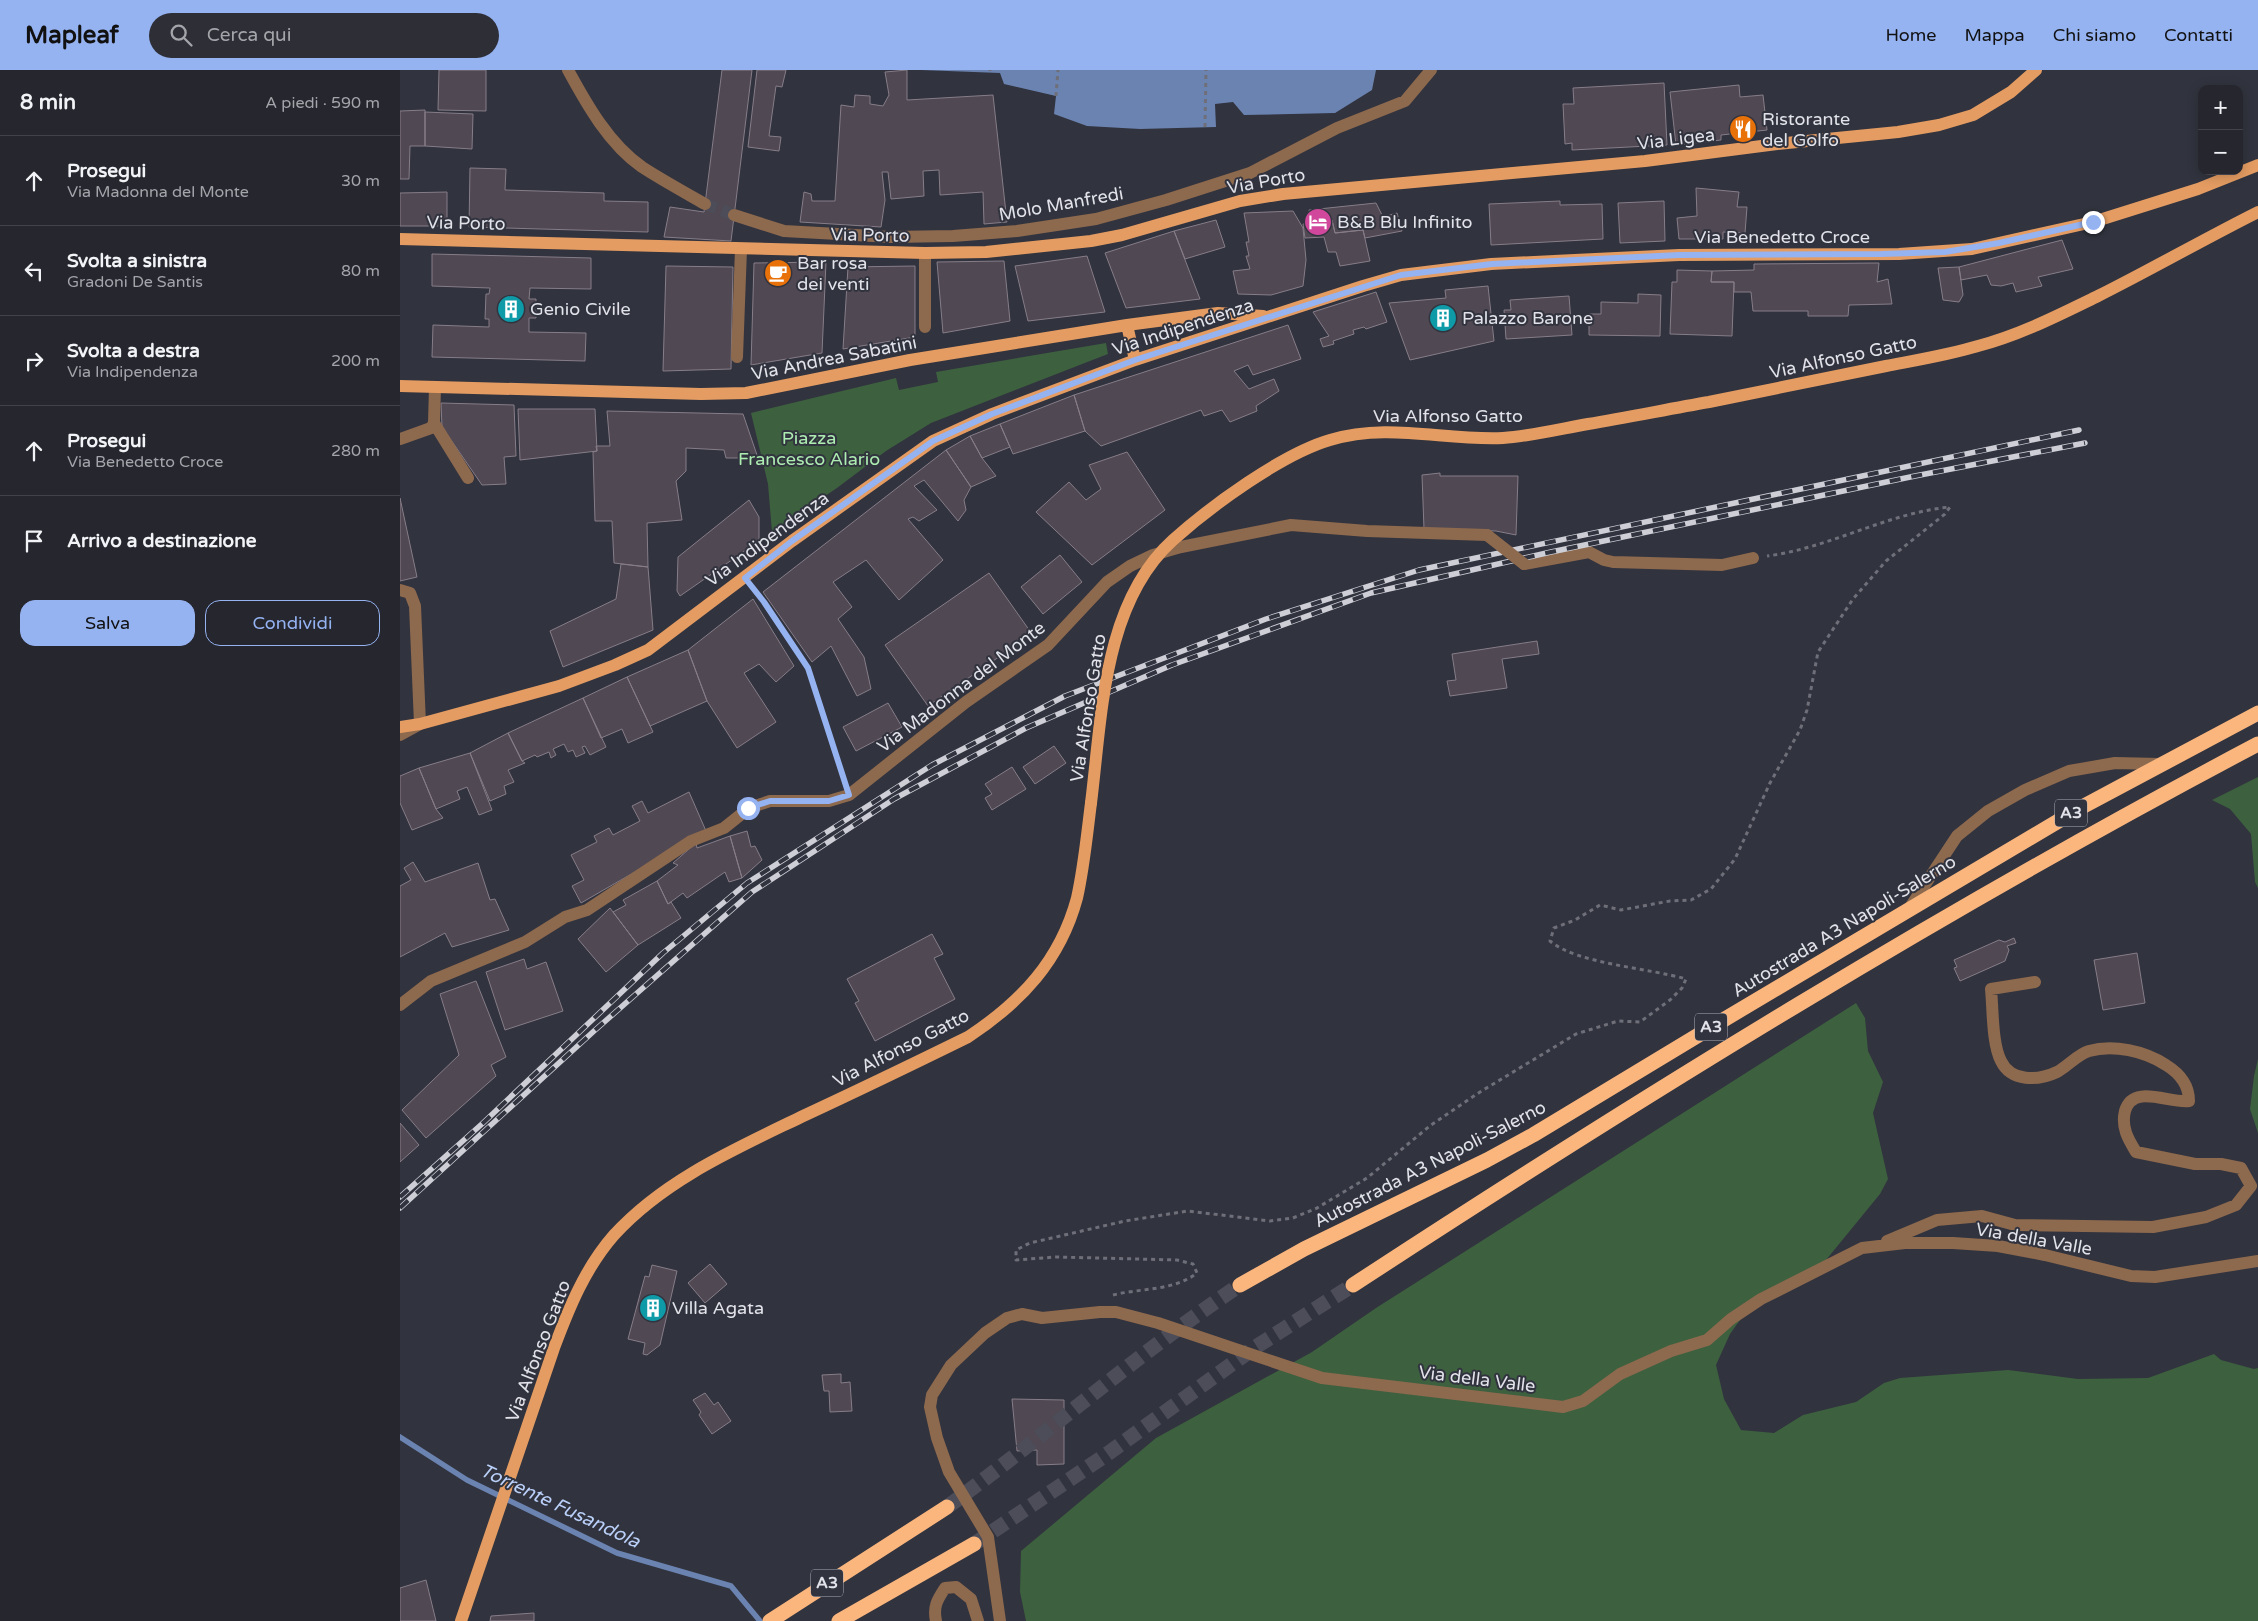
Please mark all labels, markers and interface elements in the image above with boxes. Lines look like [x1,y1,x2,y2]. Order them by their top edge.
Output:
search box [149,13,499,58]
text: Mapleaf [25,21,119,50]
icon: search [167,21,195,49]
text: Cerca qui [207,24,291,46]
text: Home [1885,24,1936,46]
text: Mappa [1964,24,2025,46]
text: Chi siamo [2053,24,2136,46]
text: Contatti [2164,24,2233,46]
map controls [2198,85,2243,175]
button: + [2198,85,2243,130]
text: 8 min [20,90,76,115]
text: A piedi · 590 m [265,93,380,113]
place label: Ristorante del Golfo [1762,108,1850,151]
restaurant icon: Ristorante del Golfo [1728,114,1758,144]
street label: Via Ligea [1636,123,1716,155]
button: − [2198,130,2243,175]
text: Prosegui [67,160,146,182]
street label: Via Porto [1225,163,1307,199]
icon: ahead [20,167,48,195]
text: 30 m [341,171,380,191]
text: Via Madonna del Monte [67,182,249,202]
street label: Molo Manfredi [997,182,1125,226]
hotel icon: B&B Blu Infinito [1303,207,1333,237]
street label: Via Porto [426,211,506,235]
place label: B&B Blu Infinito [1337,211,1473,233]
route end [2082,211,2105,234]
street label: Via Porto [830,223,910,247]
street label: Via Benedetto Croce [1694,226,1870,248]
text: Svolta a sinistra [67,250,207,272]
place label: Bar rosa dei venti [797,252,869,295]
icon: left [20,257,48,285]
cafe icon: Bar rosa dei venti [763,258,793,288]
text: 80 m [341,261,380,281]
text: Gradoni De Santis [67,272,203,292]
building icon: Genio Civile [496,294,526,324]
street label: Via Indipendenza [1109,294,1257,360]
place label: Genio Civile [530,298,631,320]
building icon: Palazzo Barone [1428,303,1458,333]
place label: Palazzo Barone [1462,307,1593,329]
street label: Via Andrea Sabatini [749,331,919,385]
street label: Via Alfonso Gatto [1767,331,1919,383]
text: Svolta a destra [67,340,200,362]
icon: right [20,347,48,375]
text: 200 m [331,351,380,371]
text: Via Indipendenza [67,362,198,382]
street label: Via Alfonso Gatto [1373,405,1523,427]
park label: Piazza Francesco Alario [738,427,880,470]
text: Prosegui [67,430,146,452]
icon: ahead [20,437,48,465]
text: 280 m [331,441,380,461]
text: Via Benedetto Croce [67,452,223,472]
street label: Via Indipendenza [701,487,833,591]
icon: arrive [20,527,48,555]
text: Arrivo a destinazione [67,530,257,552]
button: Salva [20,600,195,646]
button: Condividi [205,600,380,646]
street label: Via Madonna del Monte [873,617,1049,757]
street label: Via Alfonso Gatto [1065,632,1111,784]
route start [737,797,760,820]
road number: A3 [2055,800,2087,826]
street label: Autostrada A3 Napoli-Salerno [1728,850,1960,1002]
street label: Via Alfonso Gatto [829,1004,973,1092]
road number: A3 [1695,1014,1727,1040]
street label: Autostrada A3 Napoli-Salerno [1310,1096,1550,1232]
street label: Via della Valle [1974,1218,2094,1260]
street label: Via Alfonso Gatto [501,1277,575,1425]
building icon: Villa Agata [638,1293,668,1323]
place label: Villa Agata [672,1297,764,1319]
street label: Via della Valle [1417,1361,1537,1397]
water label: Torrente Fusandola [477,1459,645,1553]
road number: A3 [811,1570,843,1596]

